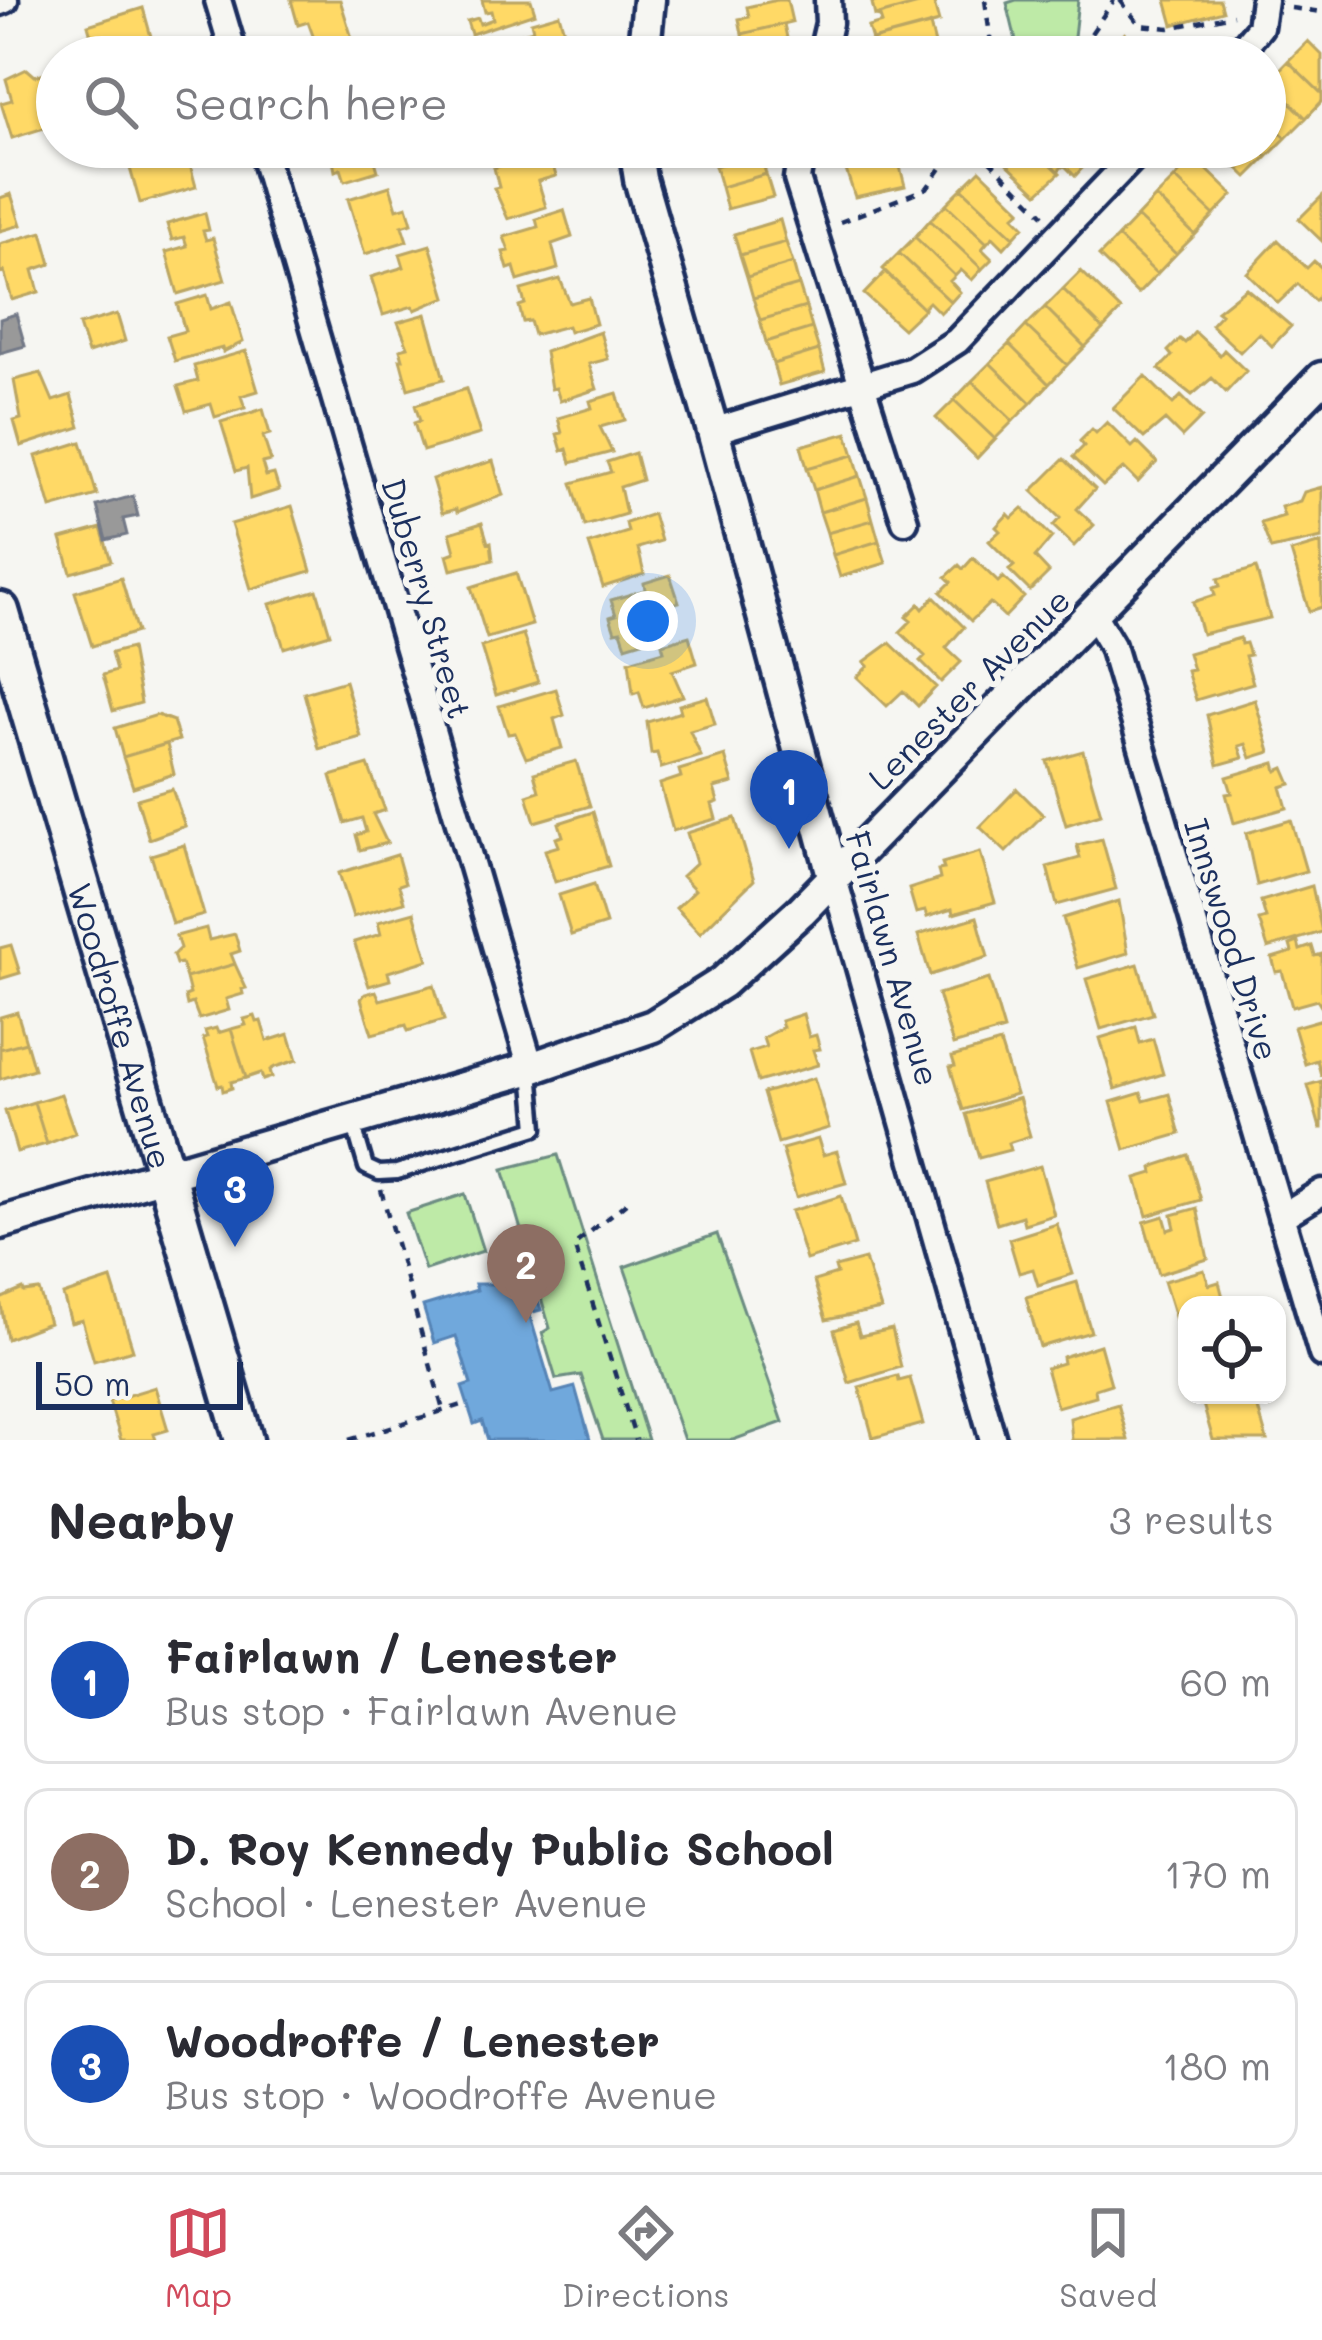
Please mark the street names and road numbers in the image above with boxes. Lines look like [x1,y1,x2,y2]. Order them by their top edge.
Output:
street label: Duberry Street [372,473,483,723]
street label: Lenester Avenue [858,578,1078,798]
street label: Innswood Drive [1176,813,1290,1065]
street label: Fairlawn Avenue [837,826,951,1090]
street label: Woodroffe Avenue [60,877,184,1174]

